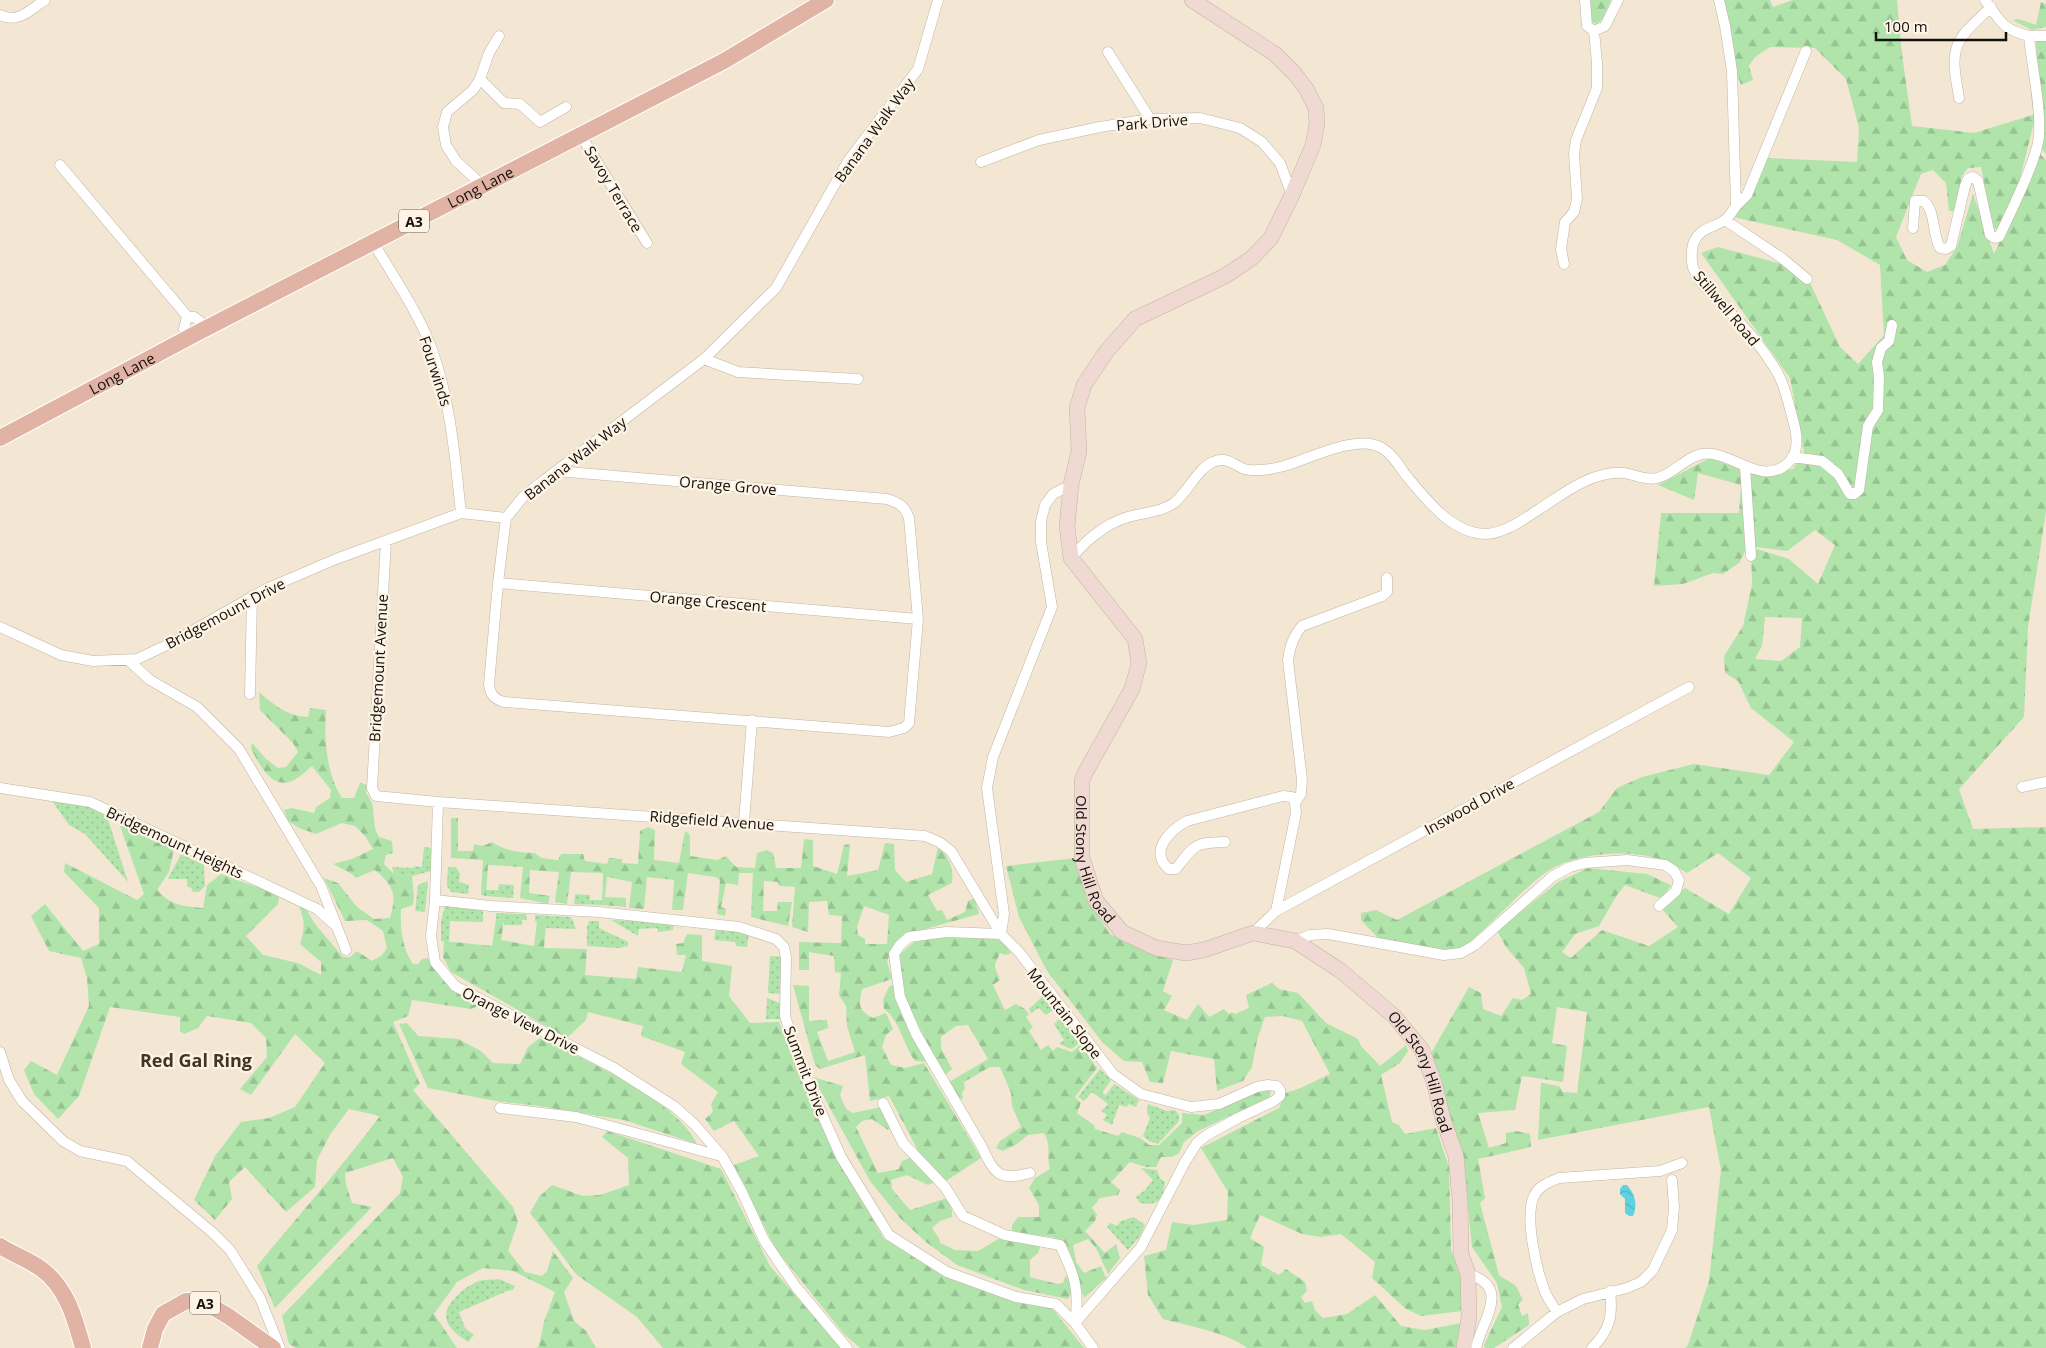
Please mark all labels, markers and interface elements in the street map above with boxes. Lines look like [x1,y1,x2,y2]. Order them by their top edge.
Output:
scale bar [1876,10,2006,42]
text: 100 m [1884,16,1928,36]
street label: Banana Walk Way [829,73,919,186]
street label: Park Drive [1115,109,1189,135]
street label: Savoy Terrace [580,142,648,236]
street label: Long Lane [444,161,517,212]
road number: A3 [399,210,429,232]
street label: Stillwell Road [1690,266,1764,350]
street label: Fourwinds [415,333,457,409]
street label: Long Lane [85,347,158,399]
street label: Banana Walk Way [520,412,631,504]
street label: Orange Grove [678,471,778,499]
street label: Bridgemount Drive [162,573,288,653]
street label: Orange Crescent [649,586,767,616]
street label: Bridgemount Avenue [364,594,392,742]
street label: Inswood Drive [1420,773,1518,839]
street label: Old Stony Hill Road [1072,795,1120,927]
street label: Bridgemount Heights [103,801,247,883]
street label: Ridgefield Avenue [649,806,775,834]
street label: Mountain Slope [1023,963,1107,1063]
street label: Orange View Drive [459,982,583,1058]
street label: Old Stony Hill Road [1384,1006,1457,1135]
street label: Summit Drive [780,1023,832,1119]
district label: Red Gal Ring [140,1048,252,1072]
road number: A3 [190,1292,220,1315]

